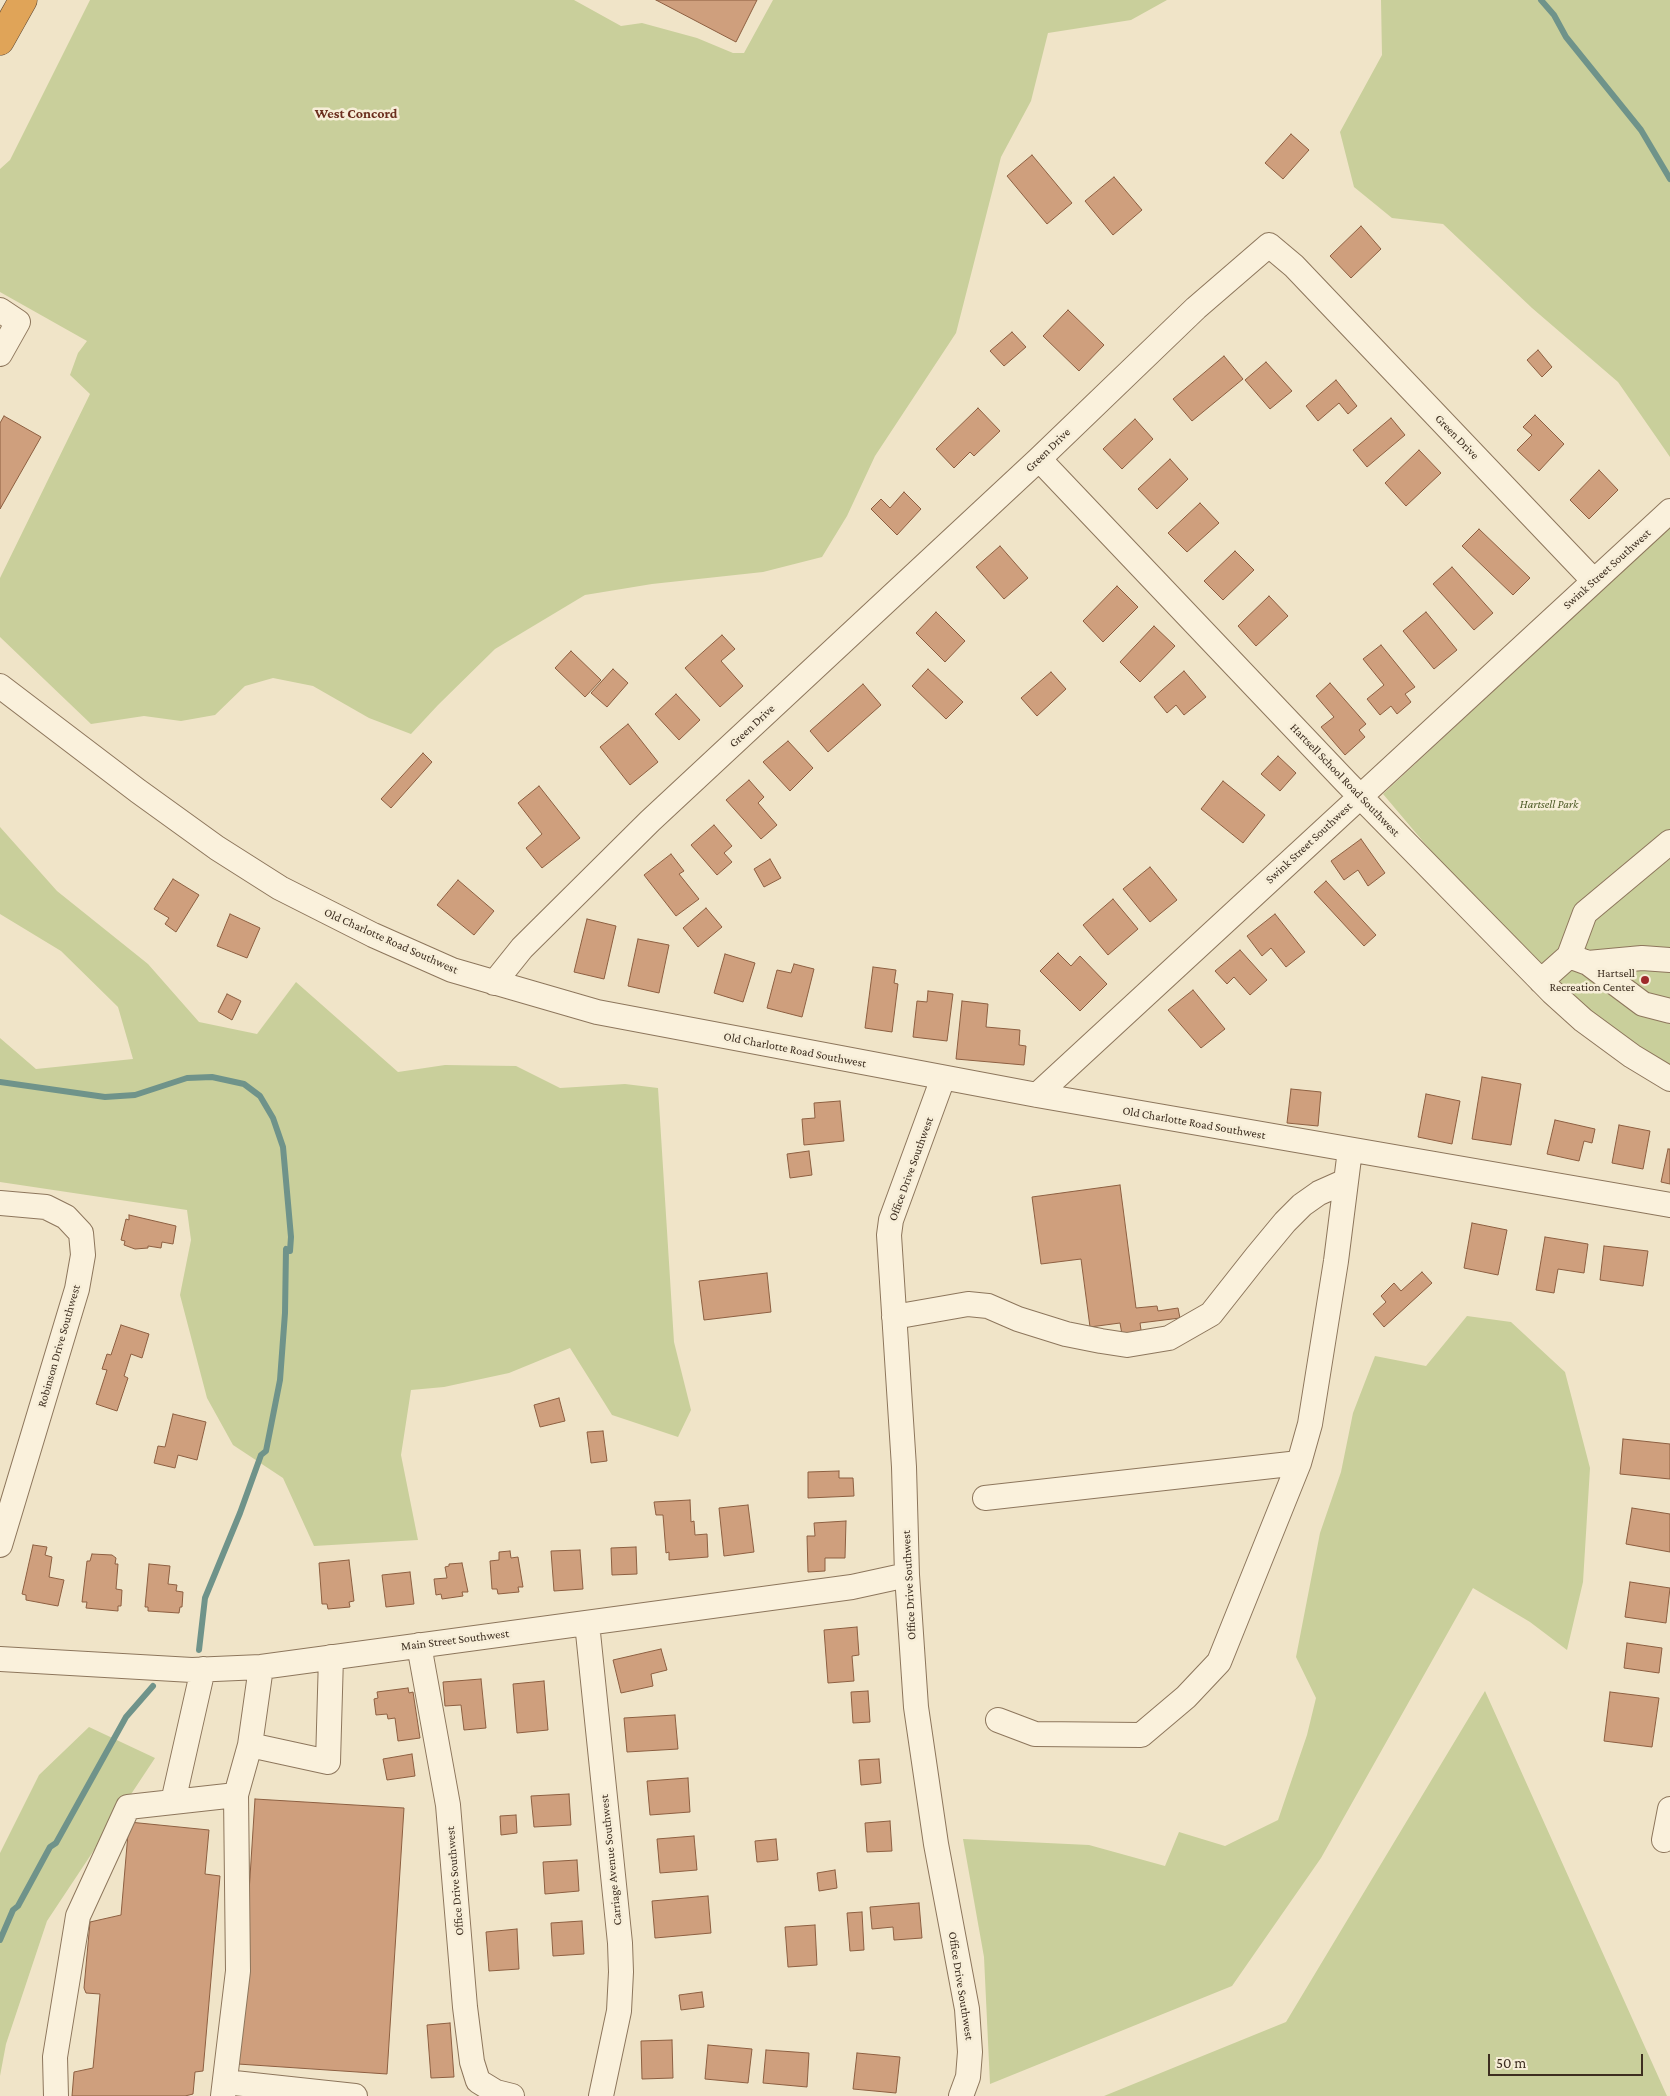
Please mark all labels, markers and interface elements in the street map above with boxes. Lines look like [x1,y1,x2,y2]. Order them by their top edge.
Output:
district label: West Concord [315,106,397,122]
street label: Green Drive [1432,412,1482,462]
street label: Green Drive [1023,425,1073,475]
street label: Swink Street Southwest [1560,526,1654,612]
street label: Green Drive [726,701,778,751]
street label: Hartsell School Road Southwest [1287,720,1403,840]
park label: Hartsell Park [1520,797,1578,811]
street label: Swink Street Southwest [1263,799,1355,887]
street label: Old Charlotte Road Southwest [322,905,460,977]
place label: Hartsell Recreation Center [1549,966,1635,994]
marker: Hartsell Recreation Center [1639,974,1651,986]
street label: Old Charlotte Road Southwest [722,1029,868,1071]
street label: Old Charlotte Road Southwest [1121,1103,1267,1143]
street label: Office Drive Southwest [885,1115,937,1223]
street label: Robinson Drive Southwest [35,1283,83,1409]
street label: Office Drive Southwest [899,1530,919,1640]
street label: Main Street Southwest [400,1626,510,1654]
street label: Carriage Avenue Southwest [597,1794,625,1926]
street label: Office Drive Southwest [443,1826,467,1936]
street label: Office Drive Southwest [945,1931,977,2041]
scale bar [1490,2044,1645,2076]
text: 50 m [1496,2055,1526,2071]

